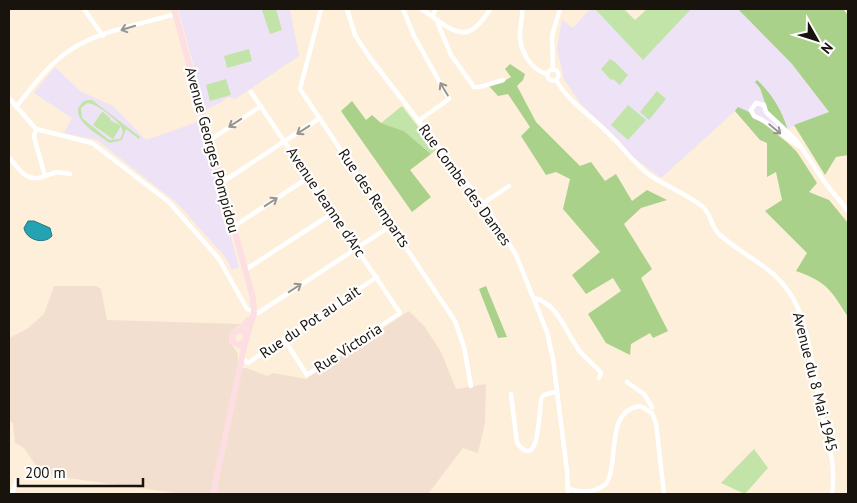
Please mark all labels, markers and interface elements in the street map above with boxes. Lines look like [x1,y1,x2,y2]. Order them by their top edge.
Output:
north arrow [792,15,842,65]
one-way arrow [121,24,137,34]
text: N [817,39,837,57]
street label: Avenue Georges Pompidou [181,65,244,235]
one-way arrow [438,83,448,97]
one-way arrow [229,118,243,128]
street label: Rue Combe des Dames [415,120,516,249]
one-way arrow [768,123,781,135]
one-way arrow [296,125,310,135]
street label: Avenue Jeanne d'Arc [283,143,370,260]
street label: Rue des Remparts [334,145,414,251]
one-way arrow [264,197,278,207]
street label: Rue du Pot au Lait [256,281,364,362]
one-way arrow [288,283,302,293]
street label: Avenue du 8 Mai 1945 [789,310,842,454]
street label: Rue Victoria [310,319,385,376]
scale bar [18,456,142,488]
text: 200 m [25,463,66,482]

